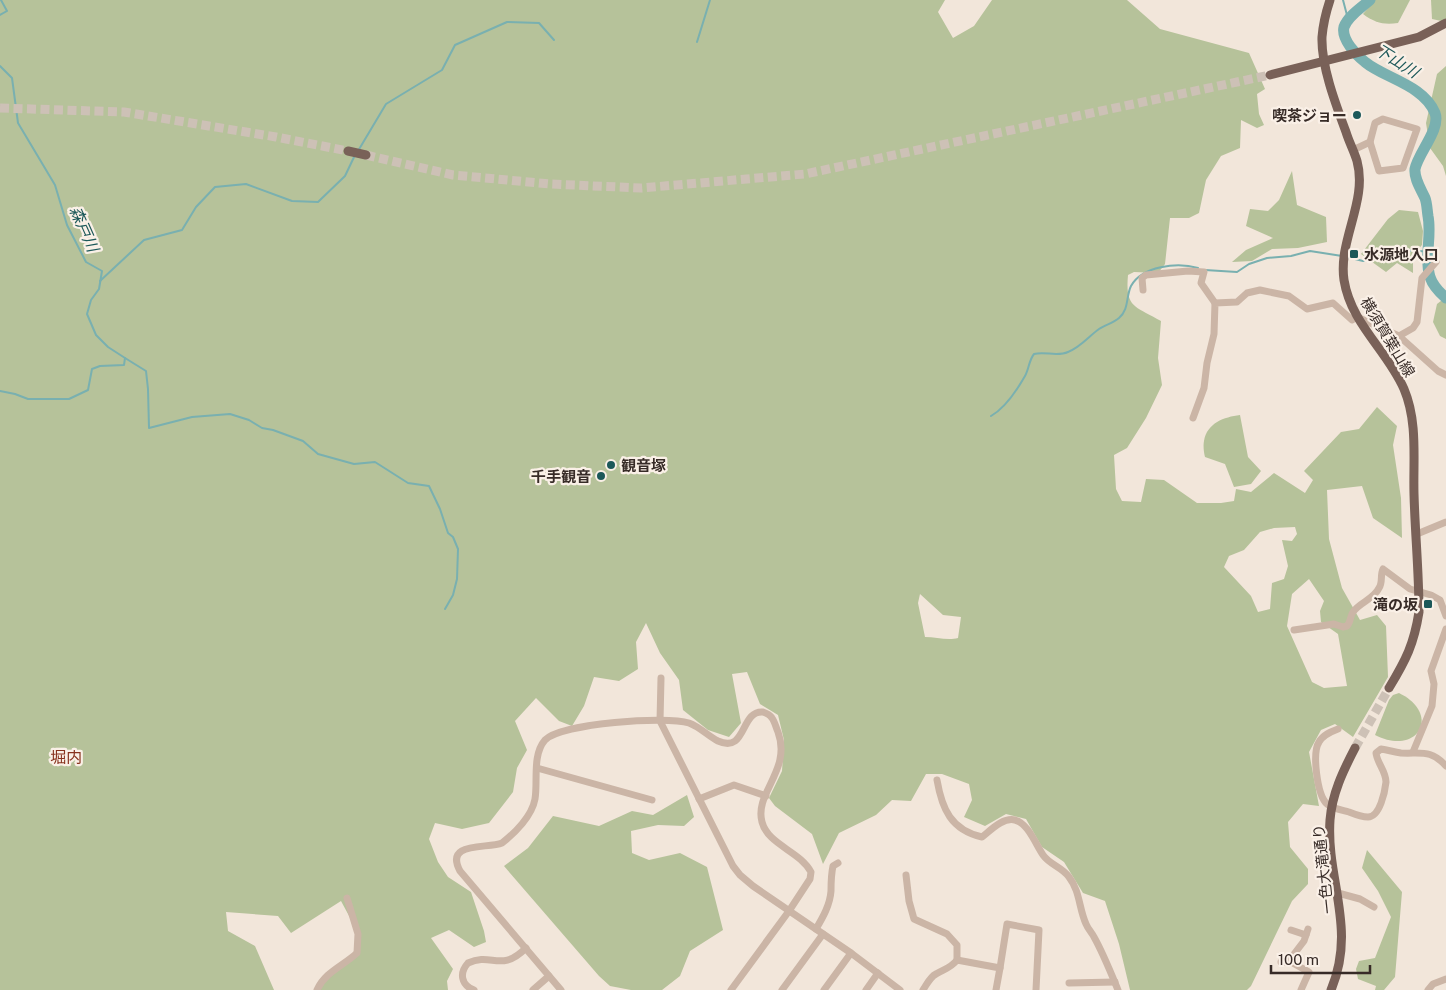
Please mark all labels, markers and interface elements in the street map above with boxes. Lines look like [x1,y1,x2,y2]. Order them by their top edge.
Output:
water label: 下山川 [1372,40,1424,83]
place label: 喫茶ジョー [1272,107,1347,124]
marker: 喫茶ジョー [1351,109,1363,121]
water label: 森戸川 [66,203,103,257]
place label: 水源地入口 [1364,246,1439,263]
marker: 水源地入口 [1348,248,1360,260]
street label: 横須賀葉山線 [1358,294,1418,380]
place label: 観音塚 [621,457,666,474]
marker: 観音塚 [605,459,617,471]
place label: 千手観音 [531,468,591,485]
marker: 千手観音 [595,470,607,482]
place label: 滝の坂 [1373,596,1418,613]
marker: 滝の坂 [1422,598,1434,610]
district label: 堀内 [50,748,82,767]
street label: 一色大滝通り [1310,823,1336,915]
scale bar [1271,942,1370,974]
text: 100 m [1278,951,1319,968]

